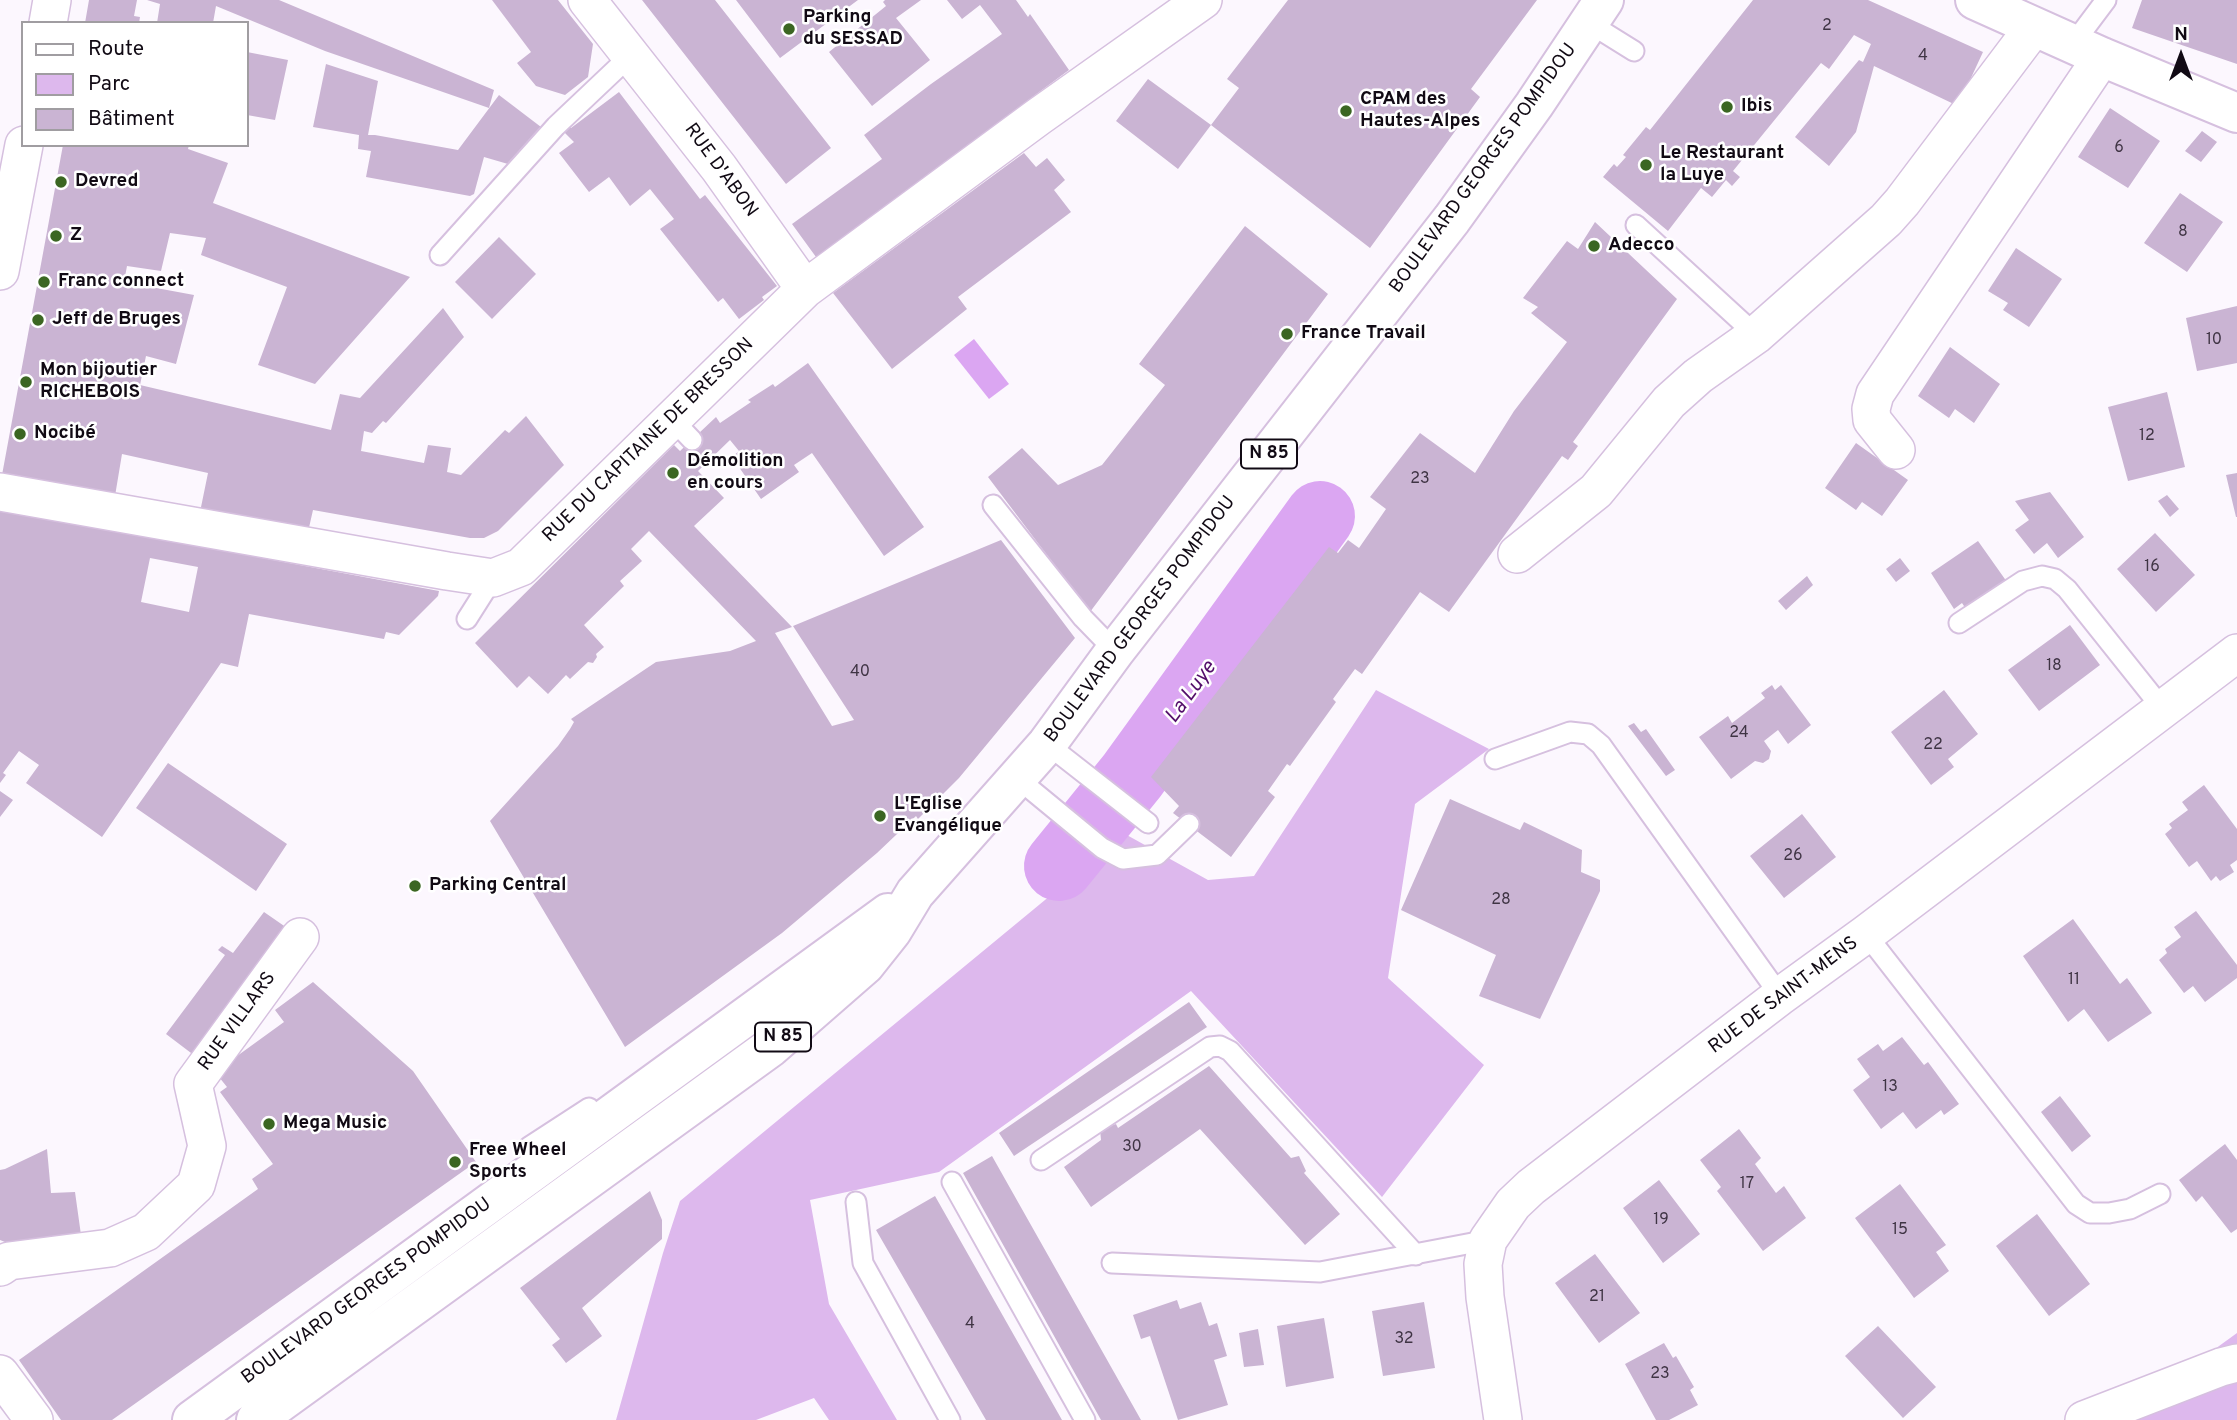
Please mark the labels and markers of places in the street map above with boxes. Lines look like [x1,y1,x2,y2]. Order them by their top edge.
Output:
place label: Parking du SESSAD [803,7,903,51]
marker: Parking du SESSAD [781,21,797,37]
place label: CPAM des Hautes-Alpes [1360,89,1480,133]
place label: Ibis [1741,96,1772,118]
marker: Ibis [1719,99,1735,115]
marker: CPAM des Hautes-Alpes [1338,103,1354,119]
place label: Le Restaurant la Luye [1660,143,1784,187]
marker: Le Restaurant la Luye [1638,157,1654,173]
place label: Devred [75,171,138,193]
marker: Devred [53,174,69,190]
place label: Z [70,225,82,247]
marker: Z [48,228,64,244]
place label: Adecco [1608,235,1675,257]
marker: Adecco [1586,238,1602,254]
place label: Franc connect [58,271,184,293]
marker: Franc connect [36,274,52,290]
place label: Jeff de Bruges [52,309,181,331]
marker: Jeff de Bruges [30,312,46,328]
place label: France Travail [1301,323,1426,345]
marker: France Travail [1279,326,1295,342]
place label: Mon bijoutier RICHEBOIS [40,360,157,404]
marker: Mon bijoutier RICHEBOIS [18,374,34,390]
place label: Nocibé [34,423,96,445]
marker: Nocibé [12,426,28,442]
place label: Démolition en cours [687,451,783,495]
marker: Démolition en cours [665,465,681,481]
place label: L'Eglise Evangélique [894,794,1002,838]
marker: L'Eglise Evangélique [872,808,888,824]
place label: Parking Central [429,875,566,897]
marker: Parking Central [407,878,423,894]
place label: Mega Music [283,1113,387,1135]
marker: Mega Music [261,1116,277,1132]
place label: Free Wheel Sports [469,1140,567,1184]
marker: Free Wheel Sports [447,1154,463,1170]

